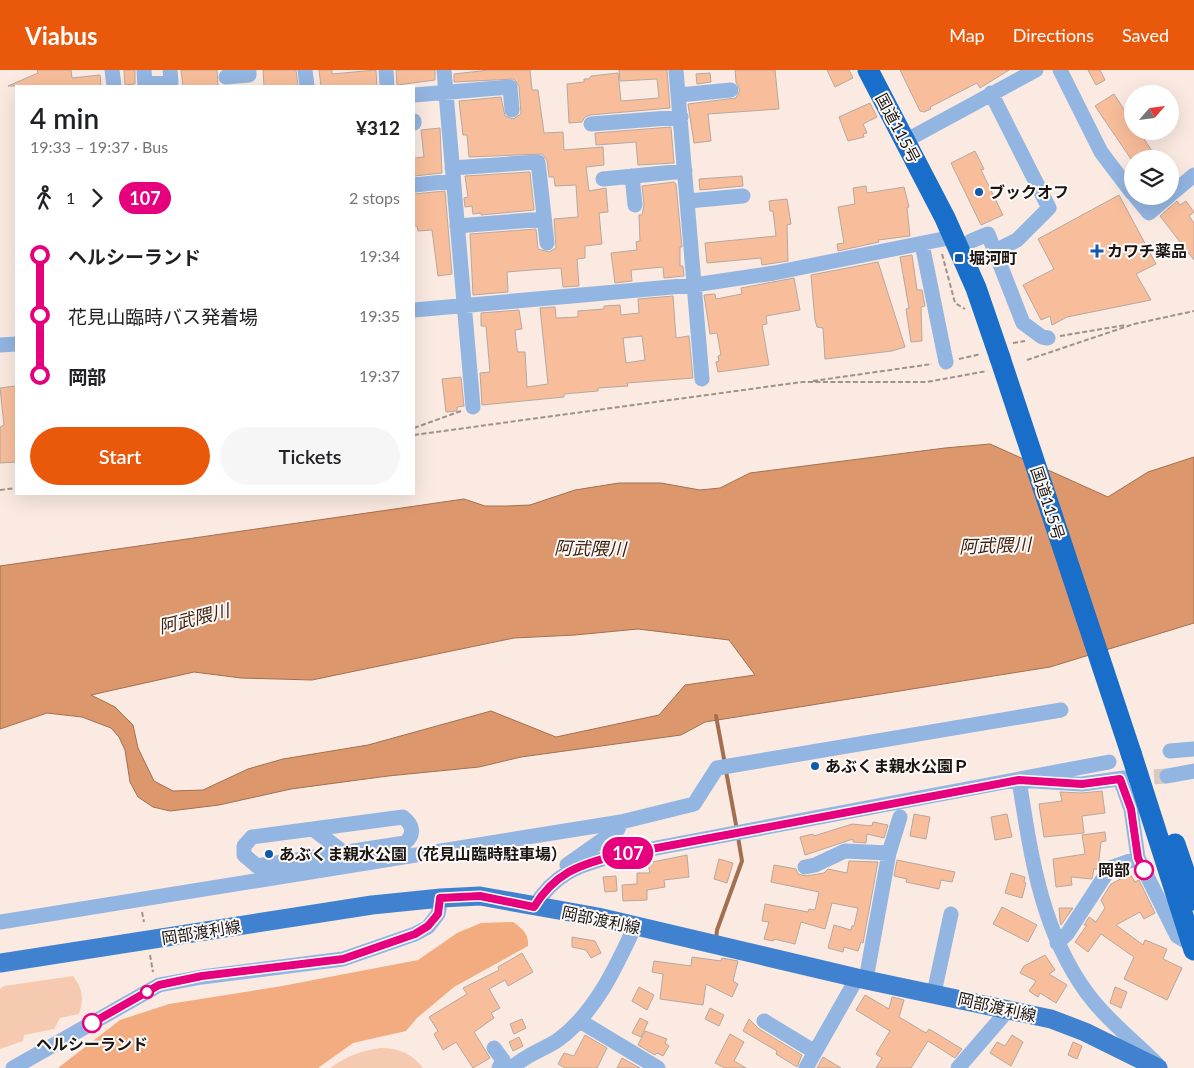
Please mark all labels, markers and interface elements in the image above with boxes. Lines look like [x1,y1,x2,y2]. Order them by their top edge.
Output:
text: Viabus [25,21,98,50]
text: Map [949,24,985,46]
text: Directions [1013,24,1094,46]
text: Saved [1122,24,1169,46]
north arrow [1124,85,1179,140]
map controls [1124,85,1179,205]
street label: 国道115号 [872,90,925,166]
text: 4 min [30,101,99,135]
text: ¥312 [356,116,400,139]
text: 19:33 – 19:37 · Bus [30,137,168,156]
button: layers [1124,150,1179,205]
place label: ブックオフ [989,182,1069,201]
icon: walk [30,184,58,212]
icon: forward [83,184,111,212]
marker: ブックオフ [973,186,985,198]
text: 107 [129,187,161,209]
text: 1 [66,188,75,207]
text: 2 stops [349,188,400,207]
place label: カワチ薬品 [1107,241,1187,260]
text: ヘルシーランド [68,245,201,268]
marker: カワチ薬品 [1091,245,1103,257]
text: 19:34 [359,246,400,265]
place label: 堀河町 [969,248,1017,267]
marker: 堀河町 [953,252,965,264]
text: 花見山臨時バス発着場 [68,305,258,328]
text: 19:35 [359,306,400,325]
text: 岡部 [68,365,106,388]
text: 19:37 [359,366,400,385]
button: Start [30,427,210,485]
button: Tickets [220,427,400,485]
street label: 国道115号 [1028,464,1069,542]
water label: 阿武隈川 [959,533,1033,557]
water label: 阿武隈川 [554,536,628,560]
water label: 阿武隈川 [156,598,233,637]
place label: あぶくま親水公園Ｐ [825,756,969,775]
marker: あぶくま親水公園Ｐ [809,760,821,772]
line badge: 107 [599,837,657,869]
text: 107 [612,842,644,864]
place label: あぶくま親水公園（花見山臨時駐車場） [279,844,567,863]
marker: あぶくま親水公園（花見山臨時駐車場） [263,848,275,860]
place label: 岡部 [1098,860,1130,879]
marker: 岡部 [1134,860,1154,880]
street label: 岡部渡利線 [560,902,642,937]
street label: 岡部渡利線 [160,916,242,947]
unlabelled marker [140,985,154,999]
street label: 岡部渡利線 [956,988,1038,1025]
marker: ヘルシーランド [82,1013,102,1033]
place label: ヘルシーランド [36,1034,148,1053]

